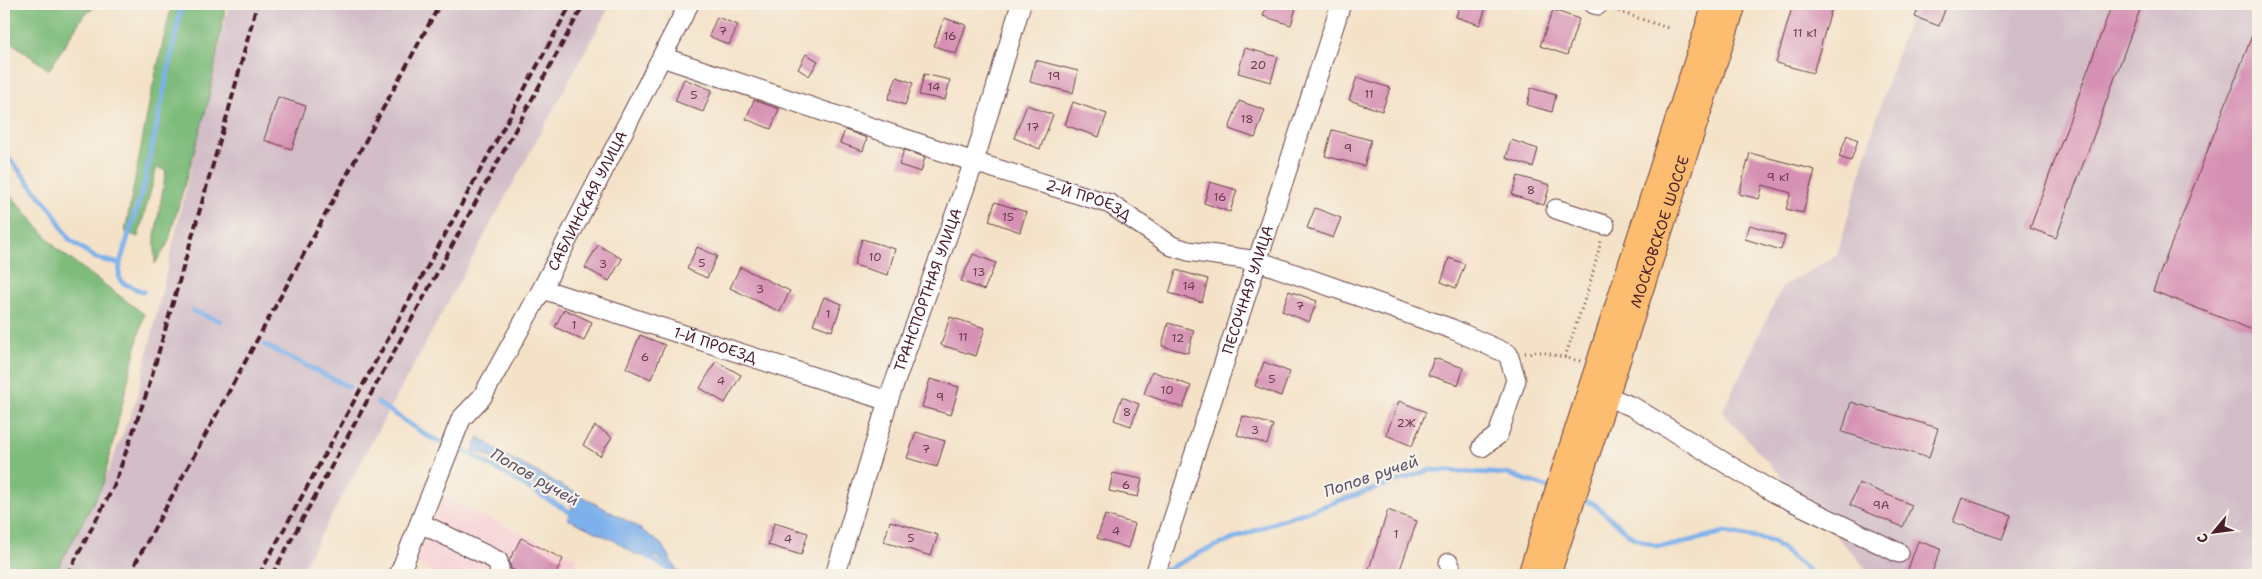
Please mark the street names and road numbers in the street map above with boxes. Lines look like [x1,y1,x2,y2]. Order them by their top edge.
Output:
street label: САБЛИНСКАЯ УЛИЦА [543,127,632,274]
street label: МОСКОВСКОЕ ШОССЕ [1626,153,1694,311]
street label: 2-Й ПРОЕЗД [1043,175,1136,226]
street label: ТРАНСПОРТНАЯ УЛИЦА [889,205,967,374]
street label: ПЕСОЧНАЯ УЛИЦА [1218,223,1278,357]
street label: 1-Й ПРОЕЗД [671,322,760,368]

